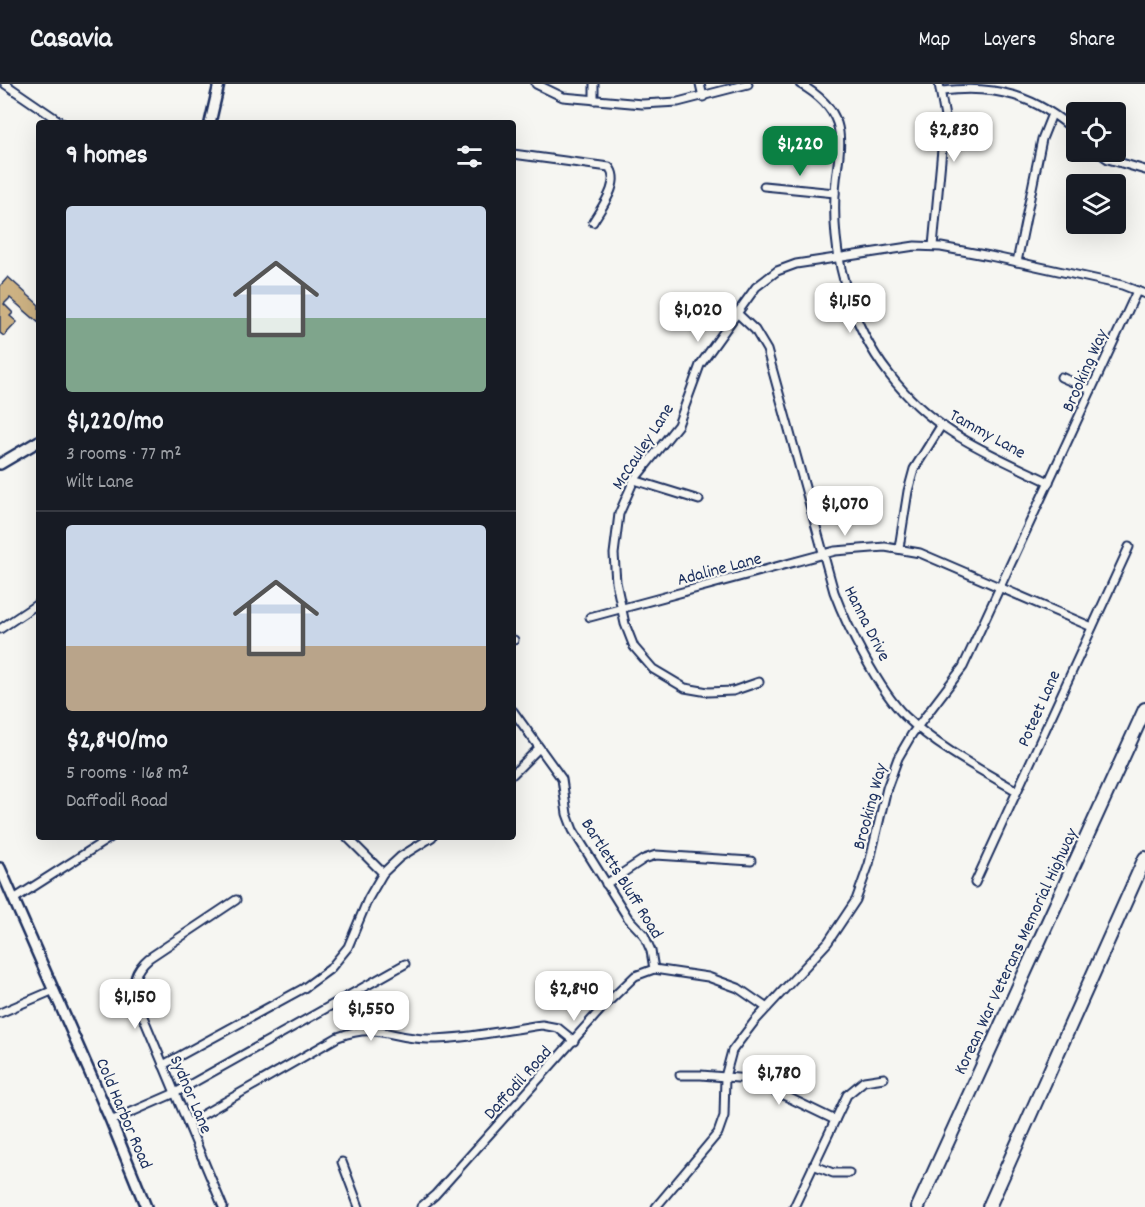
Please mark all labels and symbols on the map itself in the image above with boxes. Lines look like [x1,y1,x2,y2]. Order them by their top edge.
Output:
pin: $2,830 [905,112,1003,163]
pin: $1,220 [751,126,849,177]
pin: $1,150 [801,283,899,334]
pin: $1,020 [649,292,747,343]
street label: Brooking Way [1057,325,1116,416]
street label: McCauley Lane [607,399,681,495]
street label: Tammy Lane [944,404,1030,466]
pin: $1,070 [796,486,894,537]
street label: Adaline Lane [675,547,765,594]
street label: Hanna Drive [836,582,895,666]
street label: Poteet Lane [1012,667,1068,751]
street label: Brooking Way [848,760,895,853]
street label: Bartletts Bluff Road [574,814,668,944]
street label: Korean War Veterans Memorial Highway [949,824,1086,1079]
pin: $2,840 [525,971,623,1022]
pin: $1,150 [86,979,184,1030]
pin: $1,550 [322,991,420,1042]
street label: Daffodil Road [479,1041,559,1126]
street label: Sydnor Lane [162,1052,217,1138]
street label: Cold Harbor Road [88,1055,157,1173]
pin: $1,780 [730,1055,828,1106]

